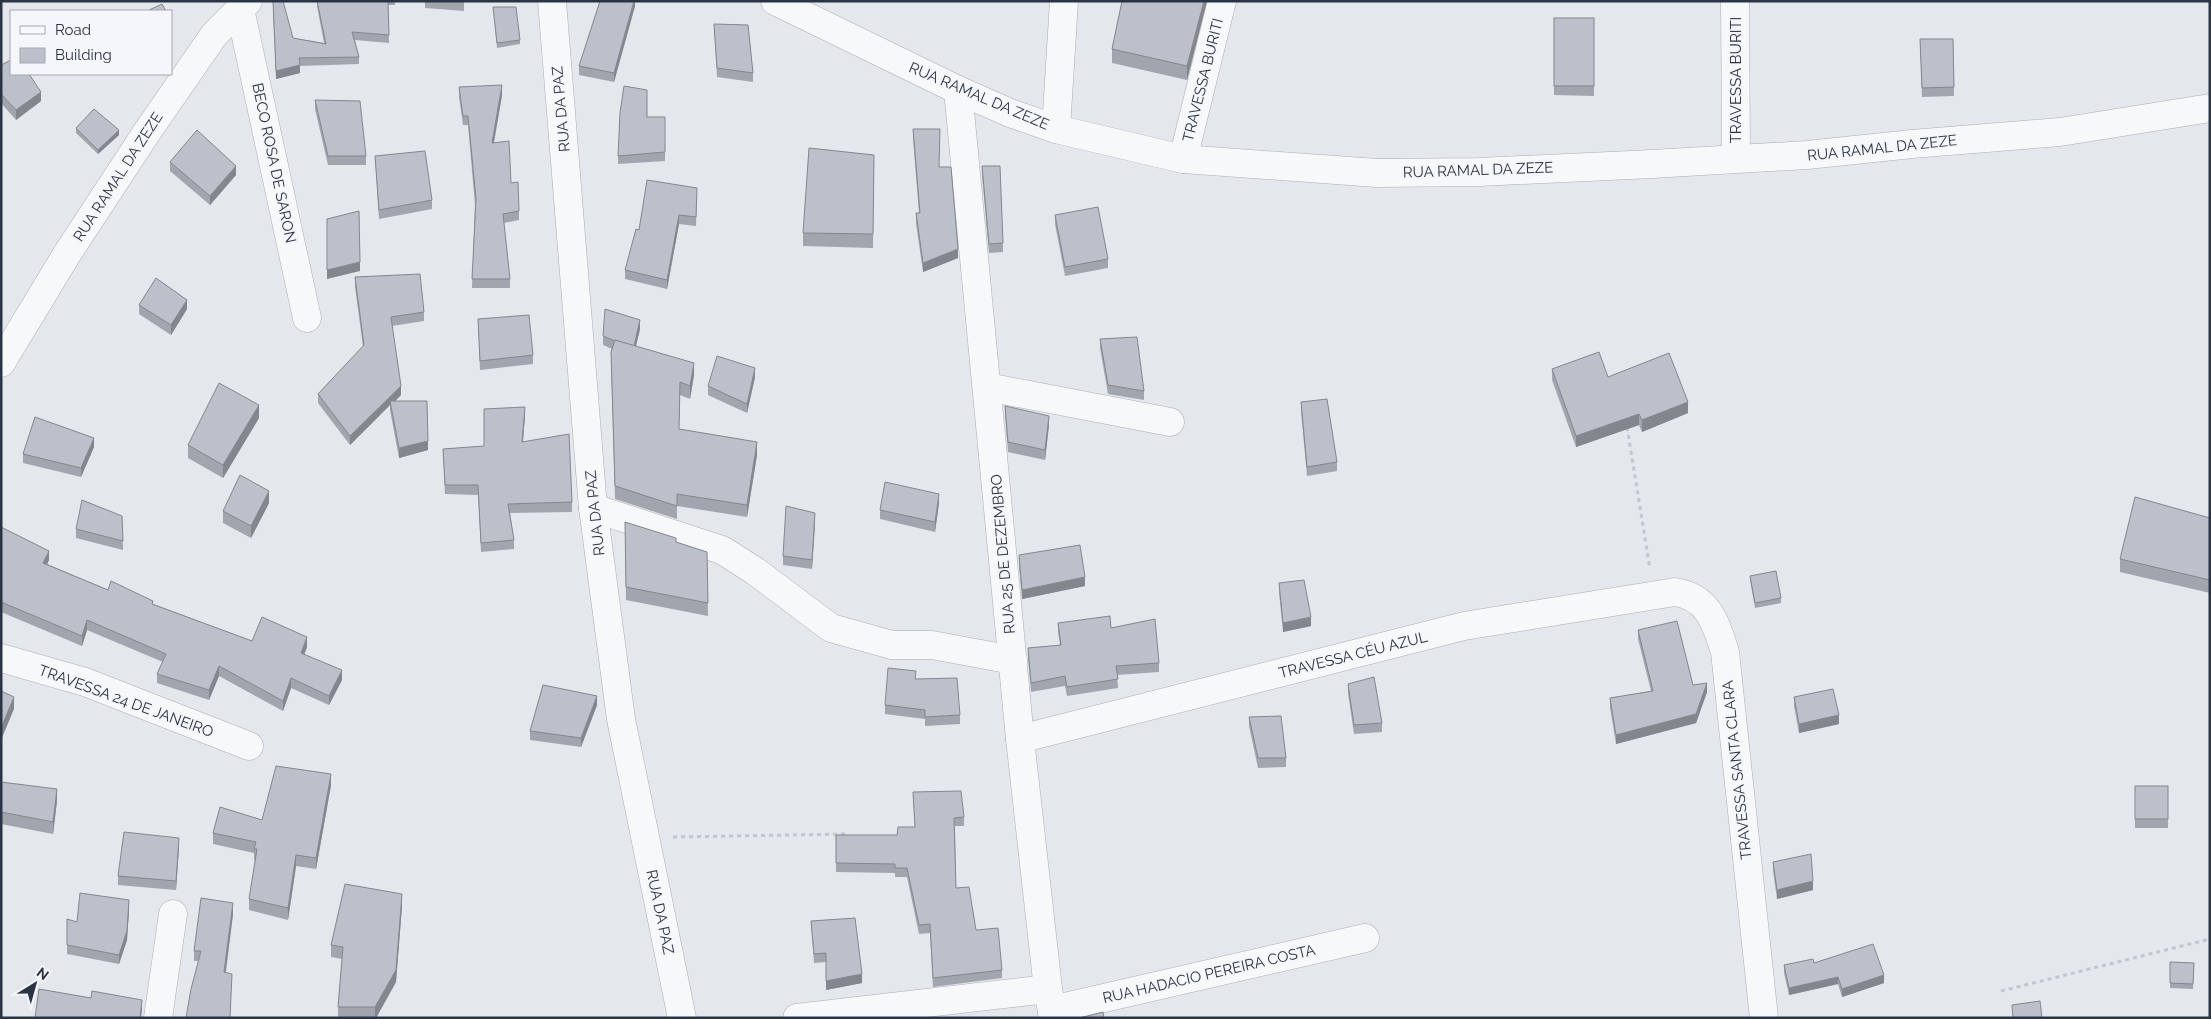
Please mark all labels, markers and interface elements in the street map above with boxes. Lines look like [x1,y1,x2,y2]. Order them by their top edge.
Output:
legend [10,10,172,75]
street label: TRAVESSA BURITI [1179,16,1227,144]
street label: TRAVESSA BURITI [1727,17,1745,143]
text: Road [55,21,91,39]
text: Building [55,46,112,64]
street label: RUA RAMAL DA ZEZE [906,58,1052,134]
street label: RUA DA PAZ [548,65,574,153]
street label: BECO ROSA DE SARON [248,81,300,245]
street label: RUA RAMAL DA ZEZE [69,109,167,245]
street label: RUA RAMAL DA ZEZE [1806,131,1958,165]
street label: RUA RAMAL DA ZEZE [1402,158,1554,182]
street label: RUA DA PAZ [582,469,608,557]
street label: RUA 25 DE DEZEMBRO [987,473,1019,635]
street label: TRAVESSA CÉU AZUL [1277,628,1429,682]
street label: TRAVESSA 24 DE JANEIRO [36,661,216,741]
street label: TRAVESSA SANTA CLARA [1719,679,1755,861]
street label: RUA DA PAZ [642,868,678,956]
street label: RUA HADACIO PEREIRA COSTA [1101,941,1317,1007]
north arrow [10,959,60,1009]
text: N [34,964,52,983]

